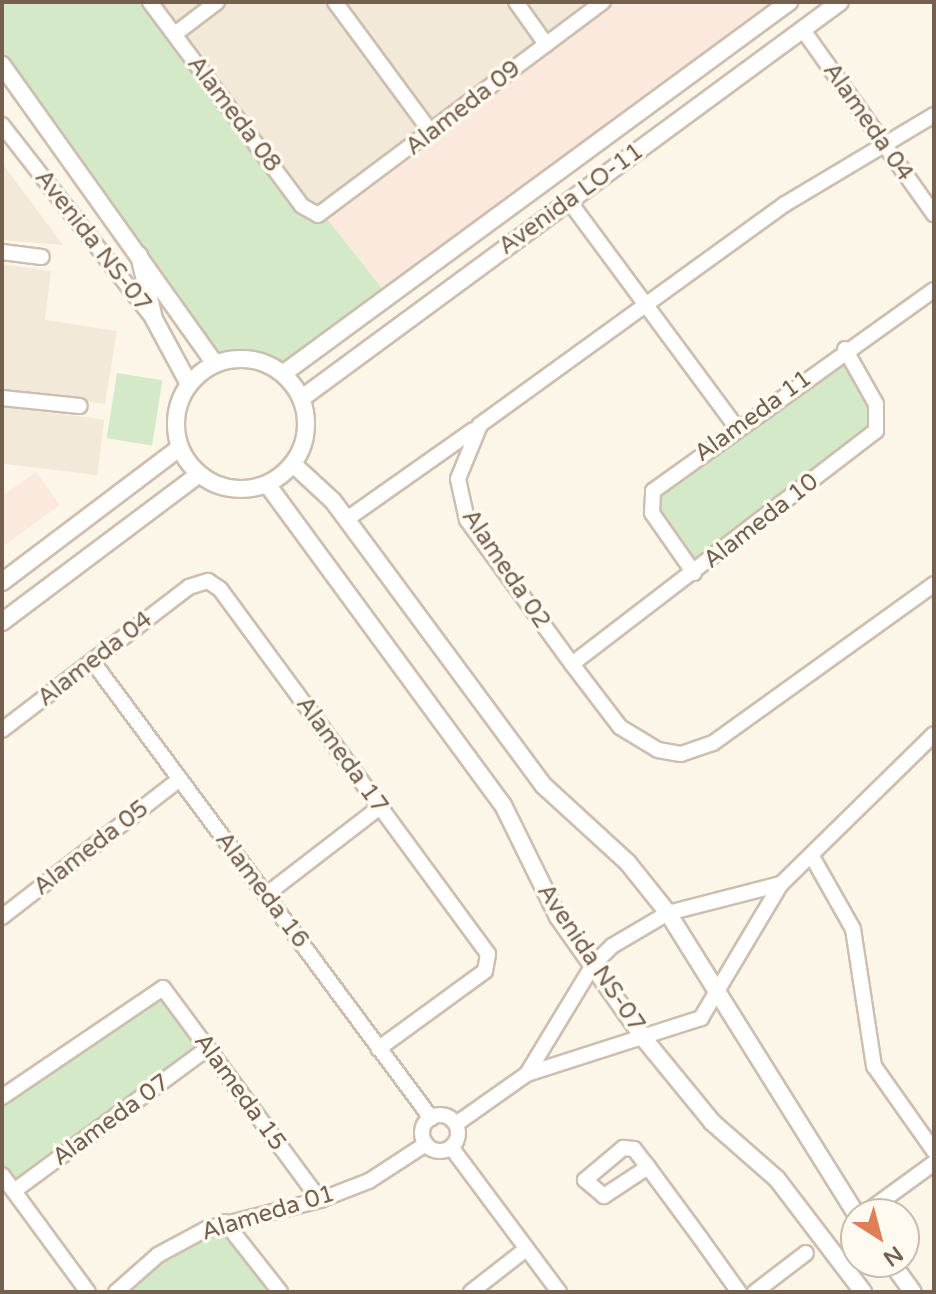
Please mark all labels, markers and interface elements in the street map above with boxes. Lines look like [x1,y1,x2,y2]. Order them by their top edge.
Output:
street label: Alameda 08 [181,50,287,178]
street label: Alameda 09 [400,54,526,162]
street label: Alameda 04 [817,57,919,187]
street label: Avenida LO-11 [493,137,649,261]
street label: Avenida NS-07 [29,164,157,318]
street label: Alameda 11 [689,364,817,468]
street label: Alameda 10 [698,467,824,575]
street label: Alameda 02 [456,504,556,634]
street label: Alameda 04 [32,605,158,713]
street label: Alameda 17 [290,691,394,819]
street label: Alameda 05 [28,794,154,902]
street label: Alameda 16 [209,826,315,954]
street label: Avenida NS-07 [531,878,651,1038]
street label: Alameda 15 [188,1028,292,1156]
street label: Alameda 07 [47,1068,175,1172]
street label: Alameda 01 [198,1179,338,1247]
north arrow [840,1198,920,1278]
text: N [878,1240,908,1272]

